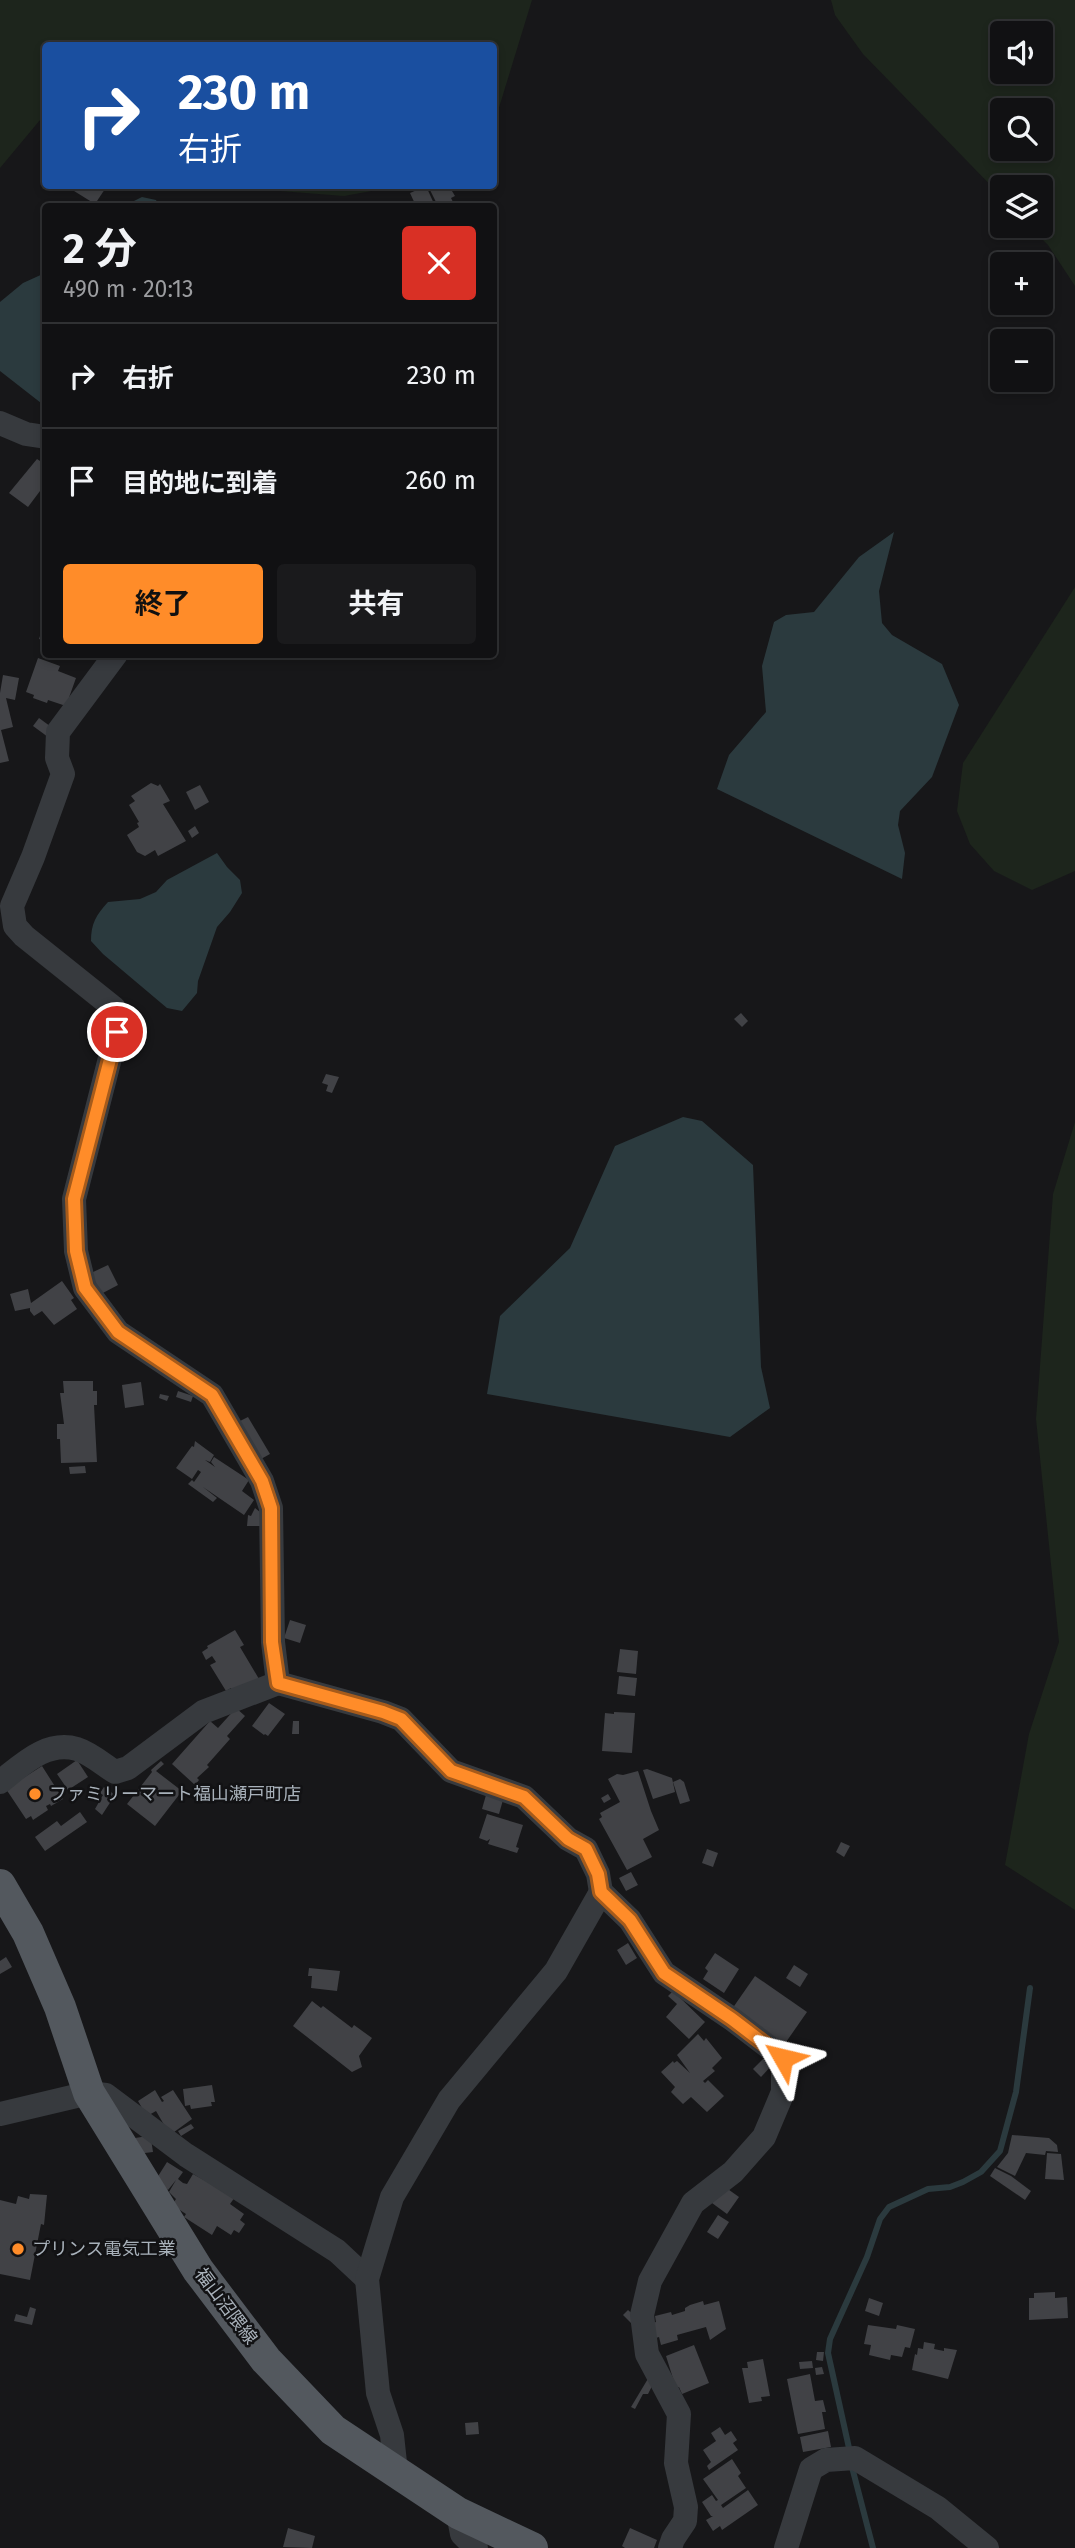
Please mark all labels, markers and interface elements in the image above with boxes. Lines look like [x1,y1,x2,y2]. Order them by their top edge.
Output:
map controls [990,21,1053,392]
button: sound [990,21,1053,84]
text: 230 m [178,63,310,122]
icon: right [63,70,154,161]
button: search [990,98,1053,161]
text: 右折 [178,130,242,168]
button: layers [990,175,1053,238]
text: 2 分 [63,224,137,274]
button: close [402,226,476,300]
button: + [990,252,1053,315]
text: 490 m · 20:13 [63,275,193,303]
button: − [990,329,1053,392]
icon: right [63,357,101,395]
text: 230 m [407,360,476,391]
text: 右折 [122,363,174,394]
icon: arrive [63,462,101,500]
text: 260 m [406,465,476,496]
text: 目的地に到着 [122,468,278,499]
button: 終了 [63,564,263,644]
button: 共有 [277,564,476,644]
pin [87,1002,147,1062]
icon: arrive [98,1013,136,1051]
place label: ファミリーマート福山瀬戸町店 [49,1783,301,1805]
marker: ファミリーマート福山瀬戸町店 [27,1786,43,1802]
position arrow [746,2021,820,2095]
place label: プリンス電気工業 [32,2238,176,2260]
marker: プリンス電気工業 [10,2241,26,2257]
street label: 福山沼隈線 [190,2263,262,2349]

